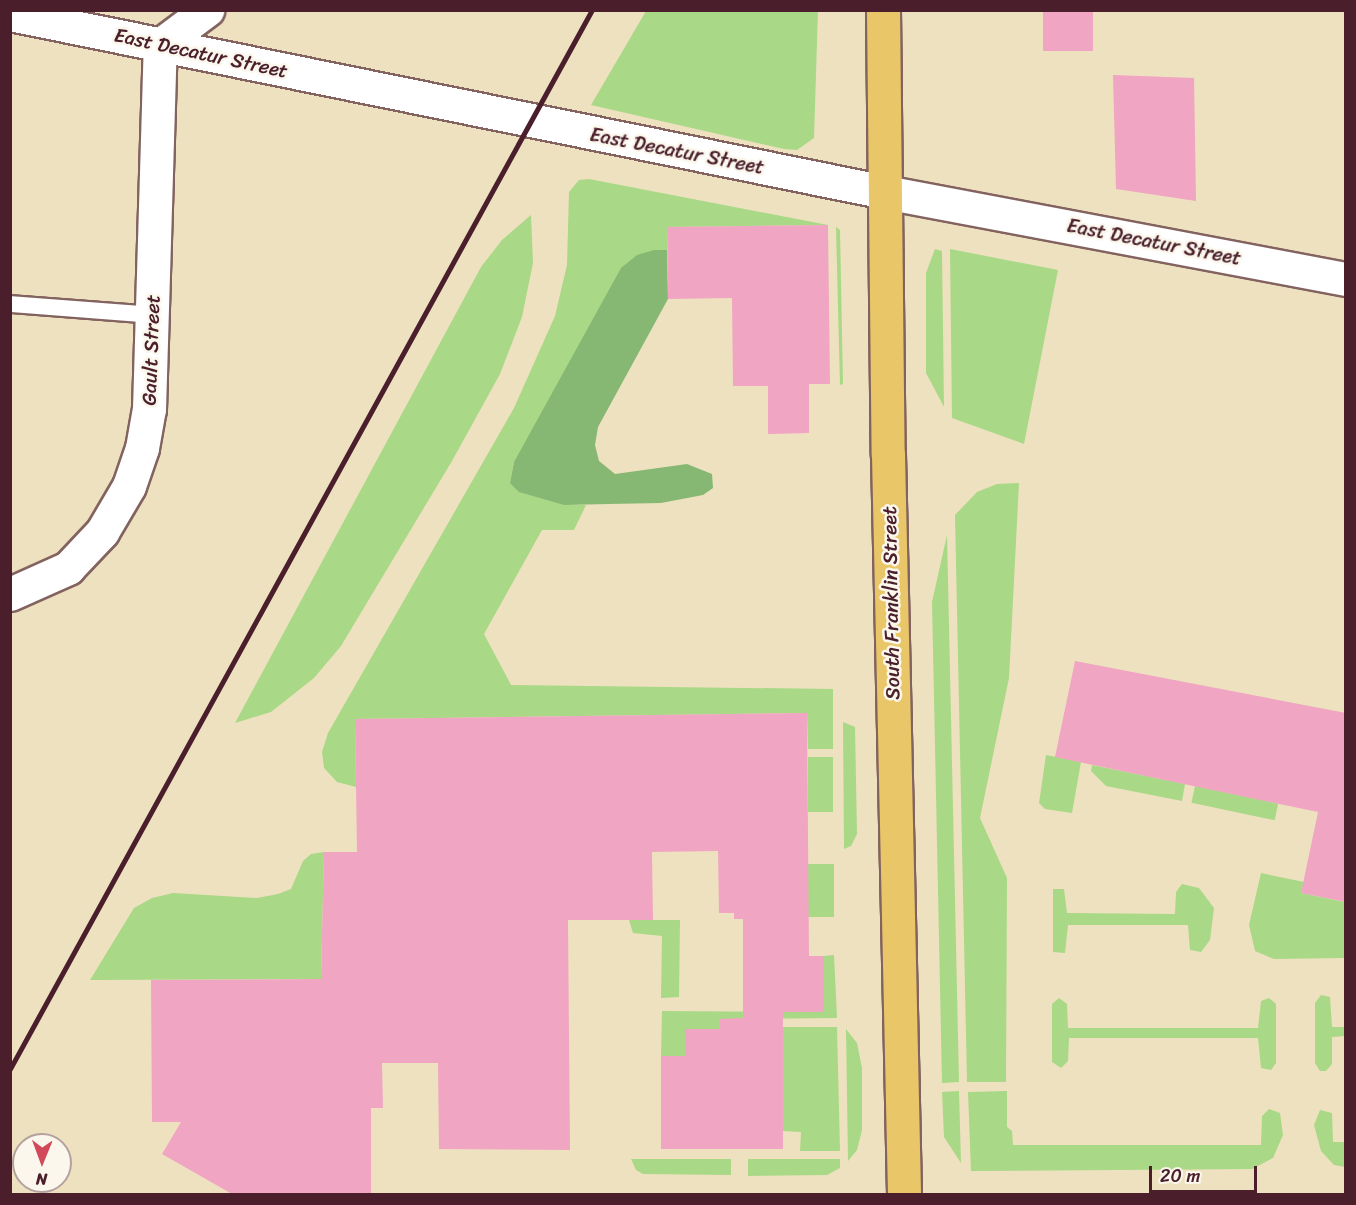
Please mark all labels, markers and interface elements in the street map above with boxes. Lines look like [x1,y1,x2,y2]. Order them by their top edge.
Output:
street label: East Decatur Street [112,23,290,83]
street label: East Decatur Street [588,122,766,180]
street label: East Decatur Street [1065,213,1243,271]
street label: Gault Street [137,294,165,406]
street label: South Franklin Street [877,506,905,700]
north arrow [12,1133,72,1193]
scale bar [1152,1154,1260,1192]
text: 20 m [1160,1160,1200,1192]
text: N [36,1165,48,1194]

